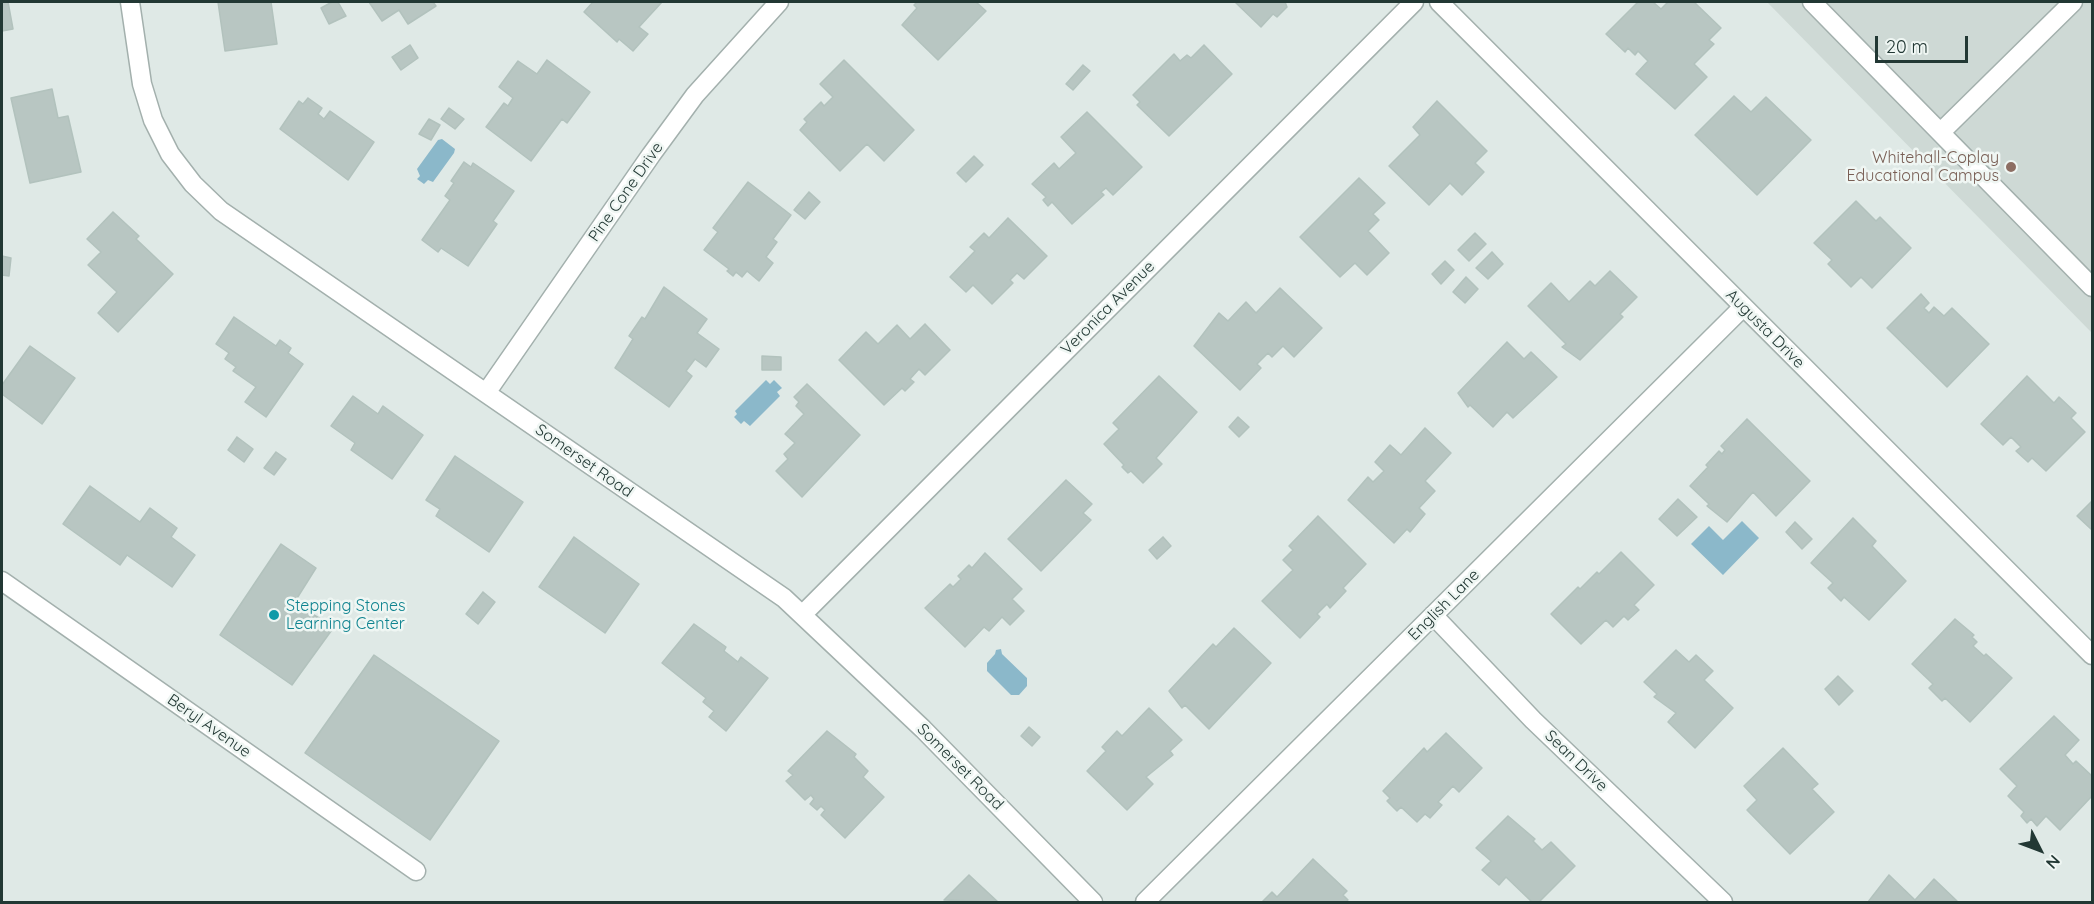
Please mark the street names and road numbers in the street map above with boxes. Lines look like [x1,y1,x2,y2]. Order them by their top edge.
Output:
street label: Pine Cone Drive [585,139,667,245]
street label: Veronica Avenue [1057,257,1159,359]
street label: Augusta Drive [1722,286,1808,372]
street label: Somerset Road [532,420,636,502]
street label: English Lane [1404,565,1484,645]
street label: Beryl Avenue [164,690,254,762]
street label: Somerset Road [913,720,1007,814]
street label: Sean Drive [1541,726,1611,796]

